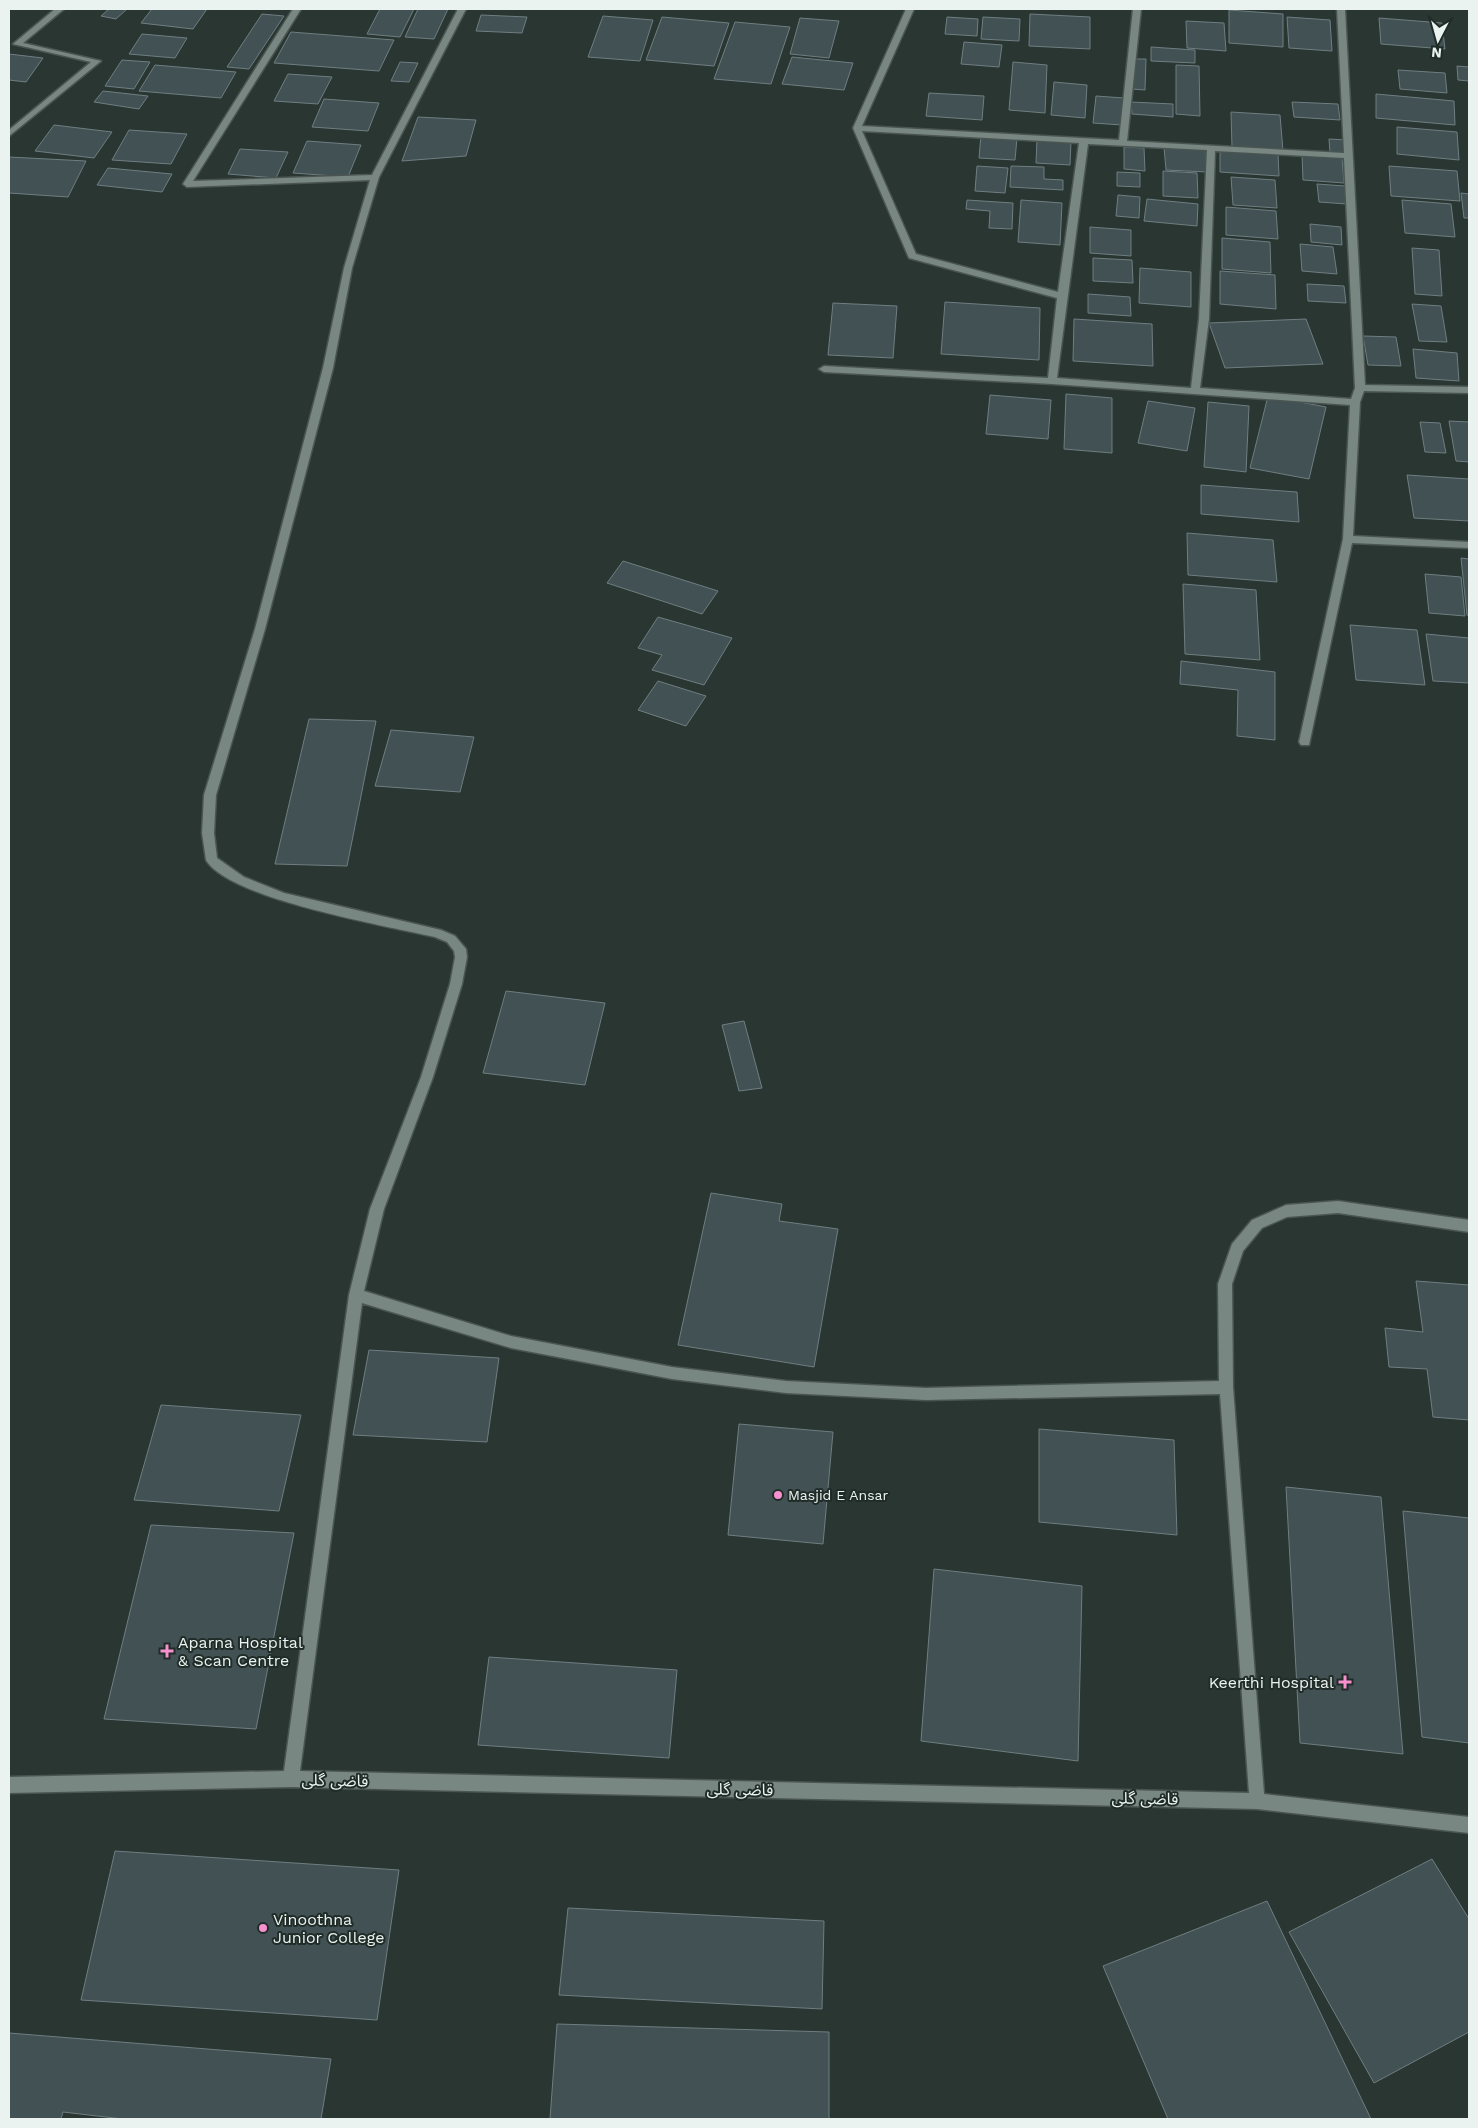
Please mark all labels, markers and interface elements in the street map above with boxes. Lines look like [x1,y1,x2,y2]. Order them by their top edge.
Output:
north arrow [1413,15,1463,65]
text: N [1431,44,1443,61]
place label: Masjid E Ansar [788,1487,889,1503]
marker: Masjid E Ansar [772,1489,784,1501]
place label: Aparna Hospital & Scan Centre [178,1633,303,1670]
marker: Aparna Hospital & Scan Centre [160,1644,174,1658]
place label: Keerthi Hospital [1209,1673,1334,1692]
marker: Keerthi Hospital [1338,1675,1352,1689]
street label: قاضی گلی [302,1770,368,1791]
street label: قاضی گلی [707,1779,773,1800]
street label: قاضی گلی [1112,1788,1178,1809]
place label: Vinoothna Junior College [273,1910,385,1947]
marker: Vinoothna Junior College [257,1922,269,1934]

